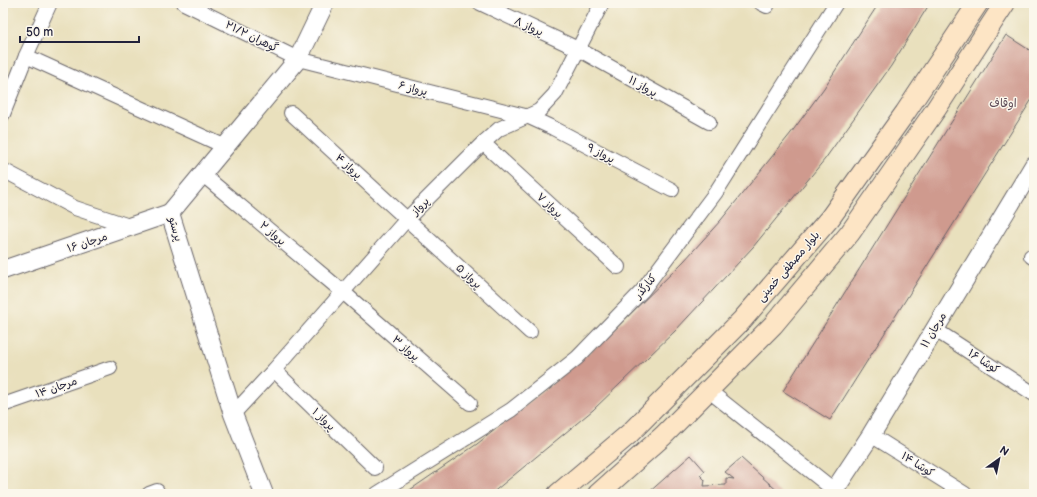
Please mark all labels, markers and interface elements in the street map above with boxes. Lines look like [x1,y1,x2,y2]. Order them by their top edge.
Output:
street label: پرواز ۸ [512,14,545,39]
scale bar [20,18,139,44]
street label: گوهران ۲۱/۲ [223,18,281,56]
text: 50 m [26,25,53,40]
street label: پرواز ۱۱ [626,73,659,100]
street label: پرواز ۶ [397,79,429,98]
district label: اوقاف [989,96,1017,111]
street label: پرواز ۹ [585,141,617,166]
street label: پرواز ۴ [333,151,365,182]
street label: پرواز ۷ [534,190,565,221]
street label: پرواز [408,195,432,219]
street label: پرستو [165,215,185,243]
street label: پرواز ۲ [257,219,288,248]
street label: بلوار مصطفی خمینی [754,229,823,305]
street label: مرجان ۱۶ [65,230,109,255]
street label: پرواز ۵ [453,261,484,291]
street label: کنارگذر [631,271,660,302]
street label: مرجان ۱۱ [918,310,949,350]
street label: پرواز ۳ [389,333,422,364]
street label: کوشا ۱۶ [965,346,1002,377]
street label: مرجان ۱۴ [34,374,79,401]
street label: پرواز ۱ [310,405,338,433]
north arrow [979,439,1019,479]
text: N [997,443,1011,459]
street label: کوشا ۱۴ [898,449,937,481]

